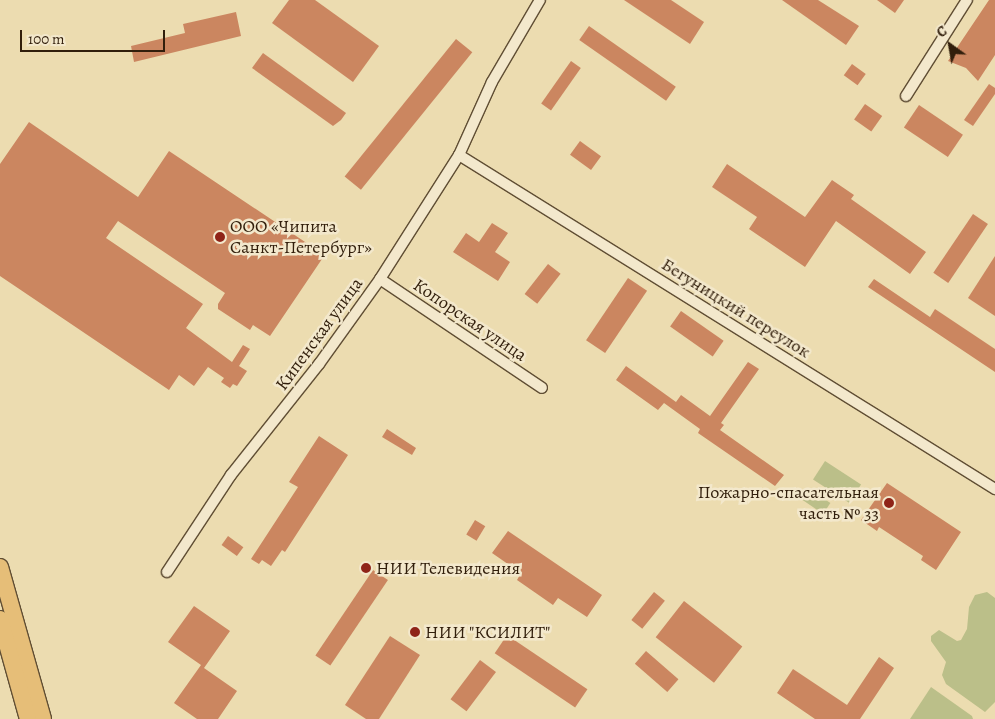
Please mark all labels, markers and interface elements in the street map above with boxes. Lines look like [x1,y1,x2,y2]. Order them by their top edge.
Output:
scale bar [22,20,168,52]
north arrow [925,20,975,70]
text: С [933,22,950,42]
text: 100 m [28,29,65,49]
place label: ООО «Чипита Санкт-Петербург» [230,216,372,258]
marker: ООО «Чипита Санкт-Петербург» [214,231,226,243]
street label: Бегуницкий переулок [658,253,814,363]
street label: Кипенская улица [271,273,367,395]
street label: Копорская улица [409,274,531,366]
place label: Пожарно-спасательная часть № 33 [698,482,879,524]
marker: Пожарно-спасательная часть № 33 [883,497,895,509]
place label: НИИ Телевидения [376,557,520,579]
marker: НИИ Телевидения [360,562,372,574]
place label: НИИ "КСИЛИТ" [425,621,551,643]
marker: НИИ "КСИЛИТ" [409,626,421,638]

